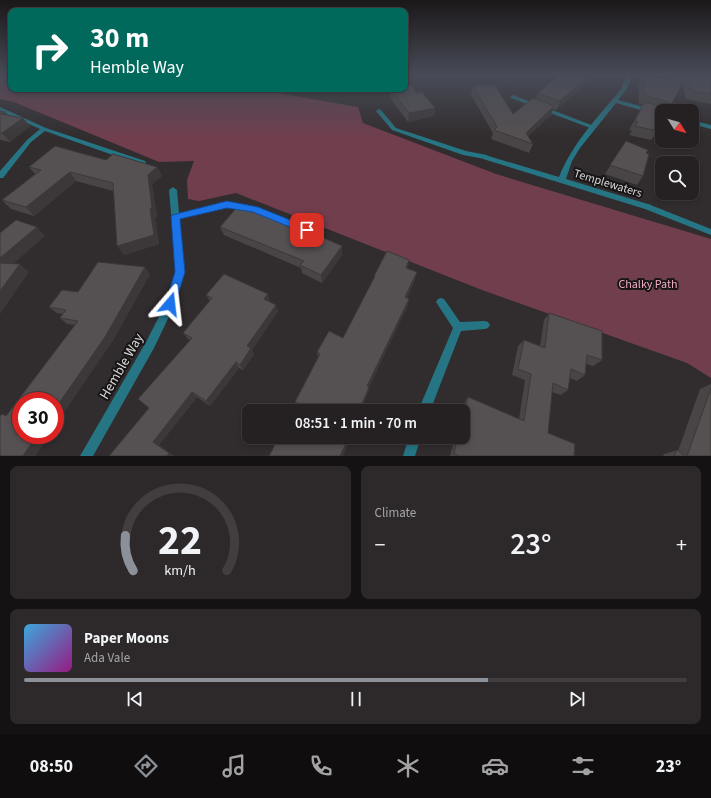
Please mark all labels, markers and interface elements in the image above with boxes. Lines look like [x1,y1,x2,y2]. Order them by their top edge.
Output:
text: 30 m [90,18,149,58]
icon: right [24,24,76,76]
text: Hemble Way [90,55,184,80]
north arrow [655,104,699,148]
map controls [655,104,699,200]
button: search [655,156,699,200]
street label: Templewaters [572,165,644,202]
pin [290,213,324,247]
icon: arrive [296,219,318,241]
park label: Chalky Path [618,276,678,293]
position arrow [149,283,191,325]
street label: Hemble Way [95,329,149,403]
speed limit sign: 30 [12,392,64,444]
text: 08:51 · 1 min · 70 m [295,413,417,434]
text: Climate [375,504,416,522]
text: 22 [158,510,202,570]
text: 23° [510,523,551,566]
text: − [375,529,385,561]
text: + [676,529,687,561]
text: km/h [164,559,196,580]
text: Paper Moons [84,628,169,649]
text: Ada Vale [84,649,130,667]
icon: previous [124,688,146,710]
icon: pause [345,688,367,710]
icon: next [566,688,588,710]
icon: directions [132,752,160,780]
icon: music [220,752,248,780]
icon: phone [307,752,335,780]
icon: climate [394,752,422,780]
icon: car [481,752,509,780]
icon: filters [569,752,597,780]
text: 08:50 [30,754,73,779]
text: 23° [656,754,681,779]

